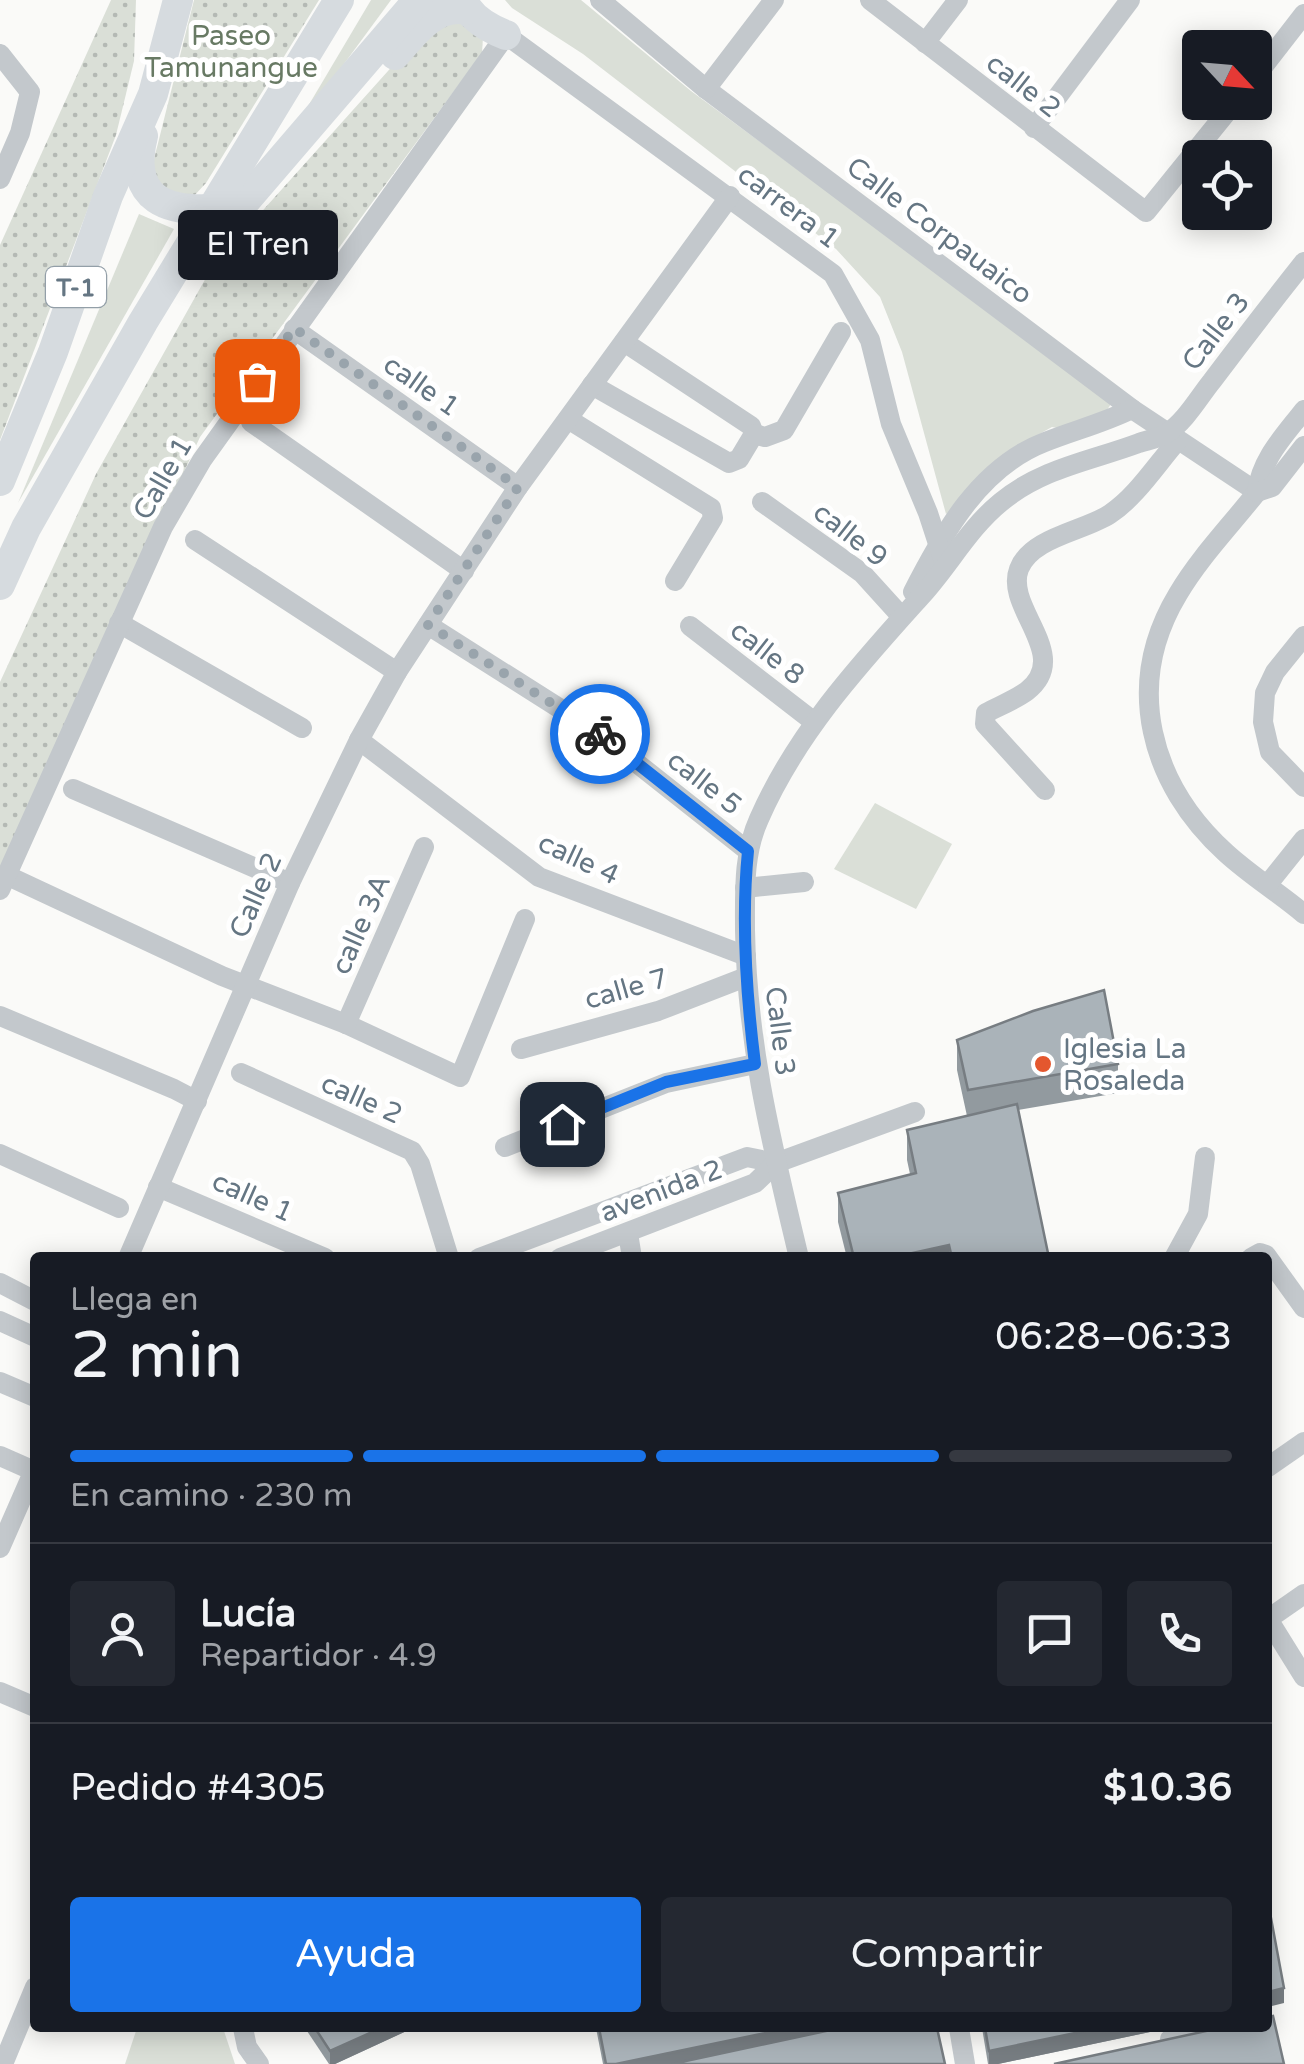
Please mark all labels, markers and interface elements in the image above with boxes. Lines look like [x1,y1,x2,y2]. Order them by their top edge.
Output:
park label: Paseo Tamunangue [144,19,318,85]
north arrow [1182,30,1272,120]
map controls [1182,30,1272,230]
street label: calle 2 [979,46,1067,125]
button: locate [1182,140,1272,230]
street label: Calle Corpauaico [840,150,1039,312]
street label: carrera 1 [731,157,846,256]
callout: El Tren [177,211,337,281]
text: El Tren [206,226,310,264]
road number: T-1 [46,267,106,307]
street label: Calle 3 [1175,286,1257,377]
pin [215,339,300,424]
street label: calle 1 [377,347,466,424]
icon: bag [230,354,285,409]
street label: Calle 1 [126,431,200,526]
street label: calle 9 [806,495,894,574]
street label: calle 8 [723,613,811,692]
courier [550,684,650,784]
icon: bike [573,707,628,762]
street label: calle 5 [660,743,748,822]
street label: calle 4 [533,825,624,892]
street label: Calle 2 [222,847,290,943]
street label: calle 3A [324,869,398,980]
street label: calle 7 [581,961,672,1017]
street label: Calle 3 [758,984,802,1078]
place label: Iglesia La Rosaleda [1063,1032,1186,1098]
marker: Iglesia La Rosaleda [1032,1053,1054,1075]
street label: calle 2 [316,1066,407,1132]
pin [520,1082,605,1167]
icon: home [535,1097,590,1152]
street label: avenida 2 [595,1152,727,1230]
street label: calle 1 [207,1164,298,1230]
text: Llega en [70,1281,199,1319]
text: 06:28–06:33 [995,1314,1232,1360]
text: 2 min [70,1317,243,1396]
text: En camino · 230 m [70,1477,352,1515]
button: person [70,1581,175,1686]
button: chat [997,1581,1102,1686]
button: phone [1127,1581,1232,1686]
text: Lucía [200,1591,296,1637]
text: Repartidor · 4.9 [200,1637,437,1675]
text: Pedido #4305 [70,1765,326,1811]
text: $10.36 [1103,1765,1232,1811]
button: Ayuda [70,1897,641,2012]
button: Compartir [661,1897,1232,2012]

